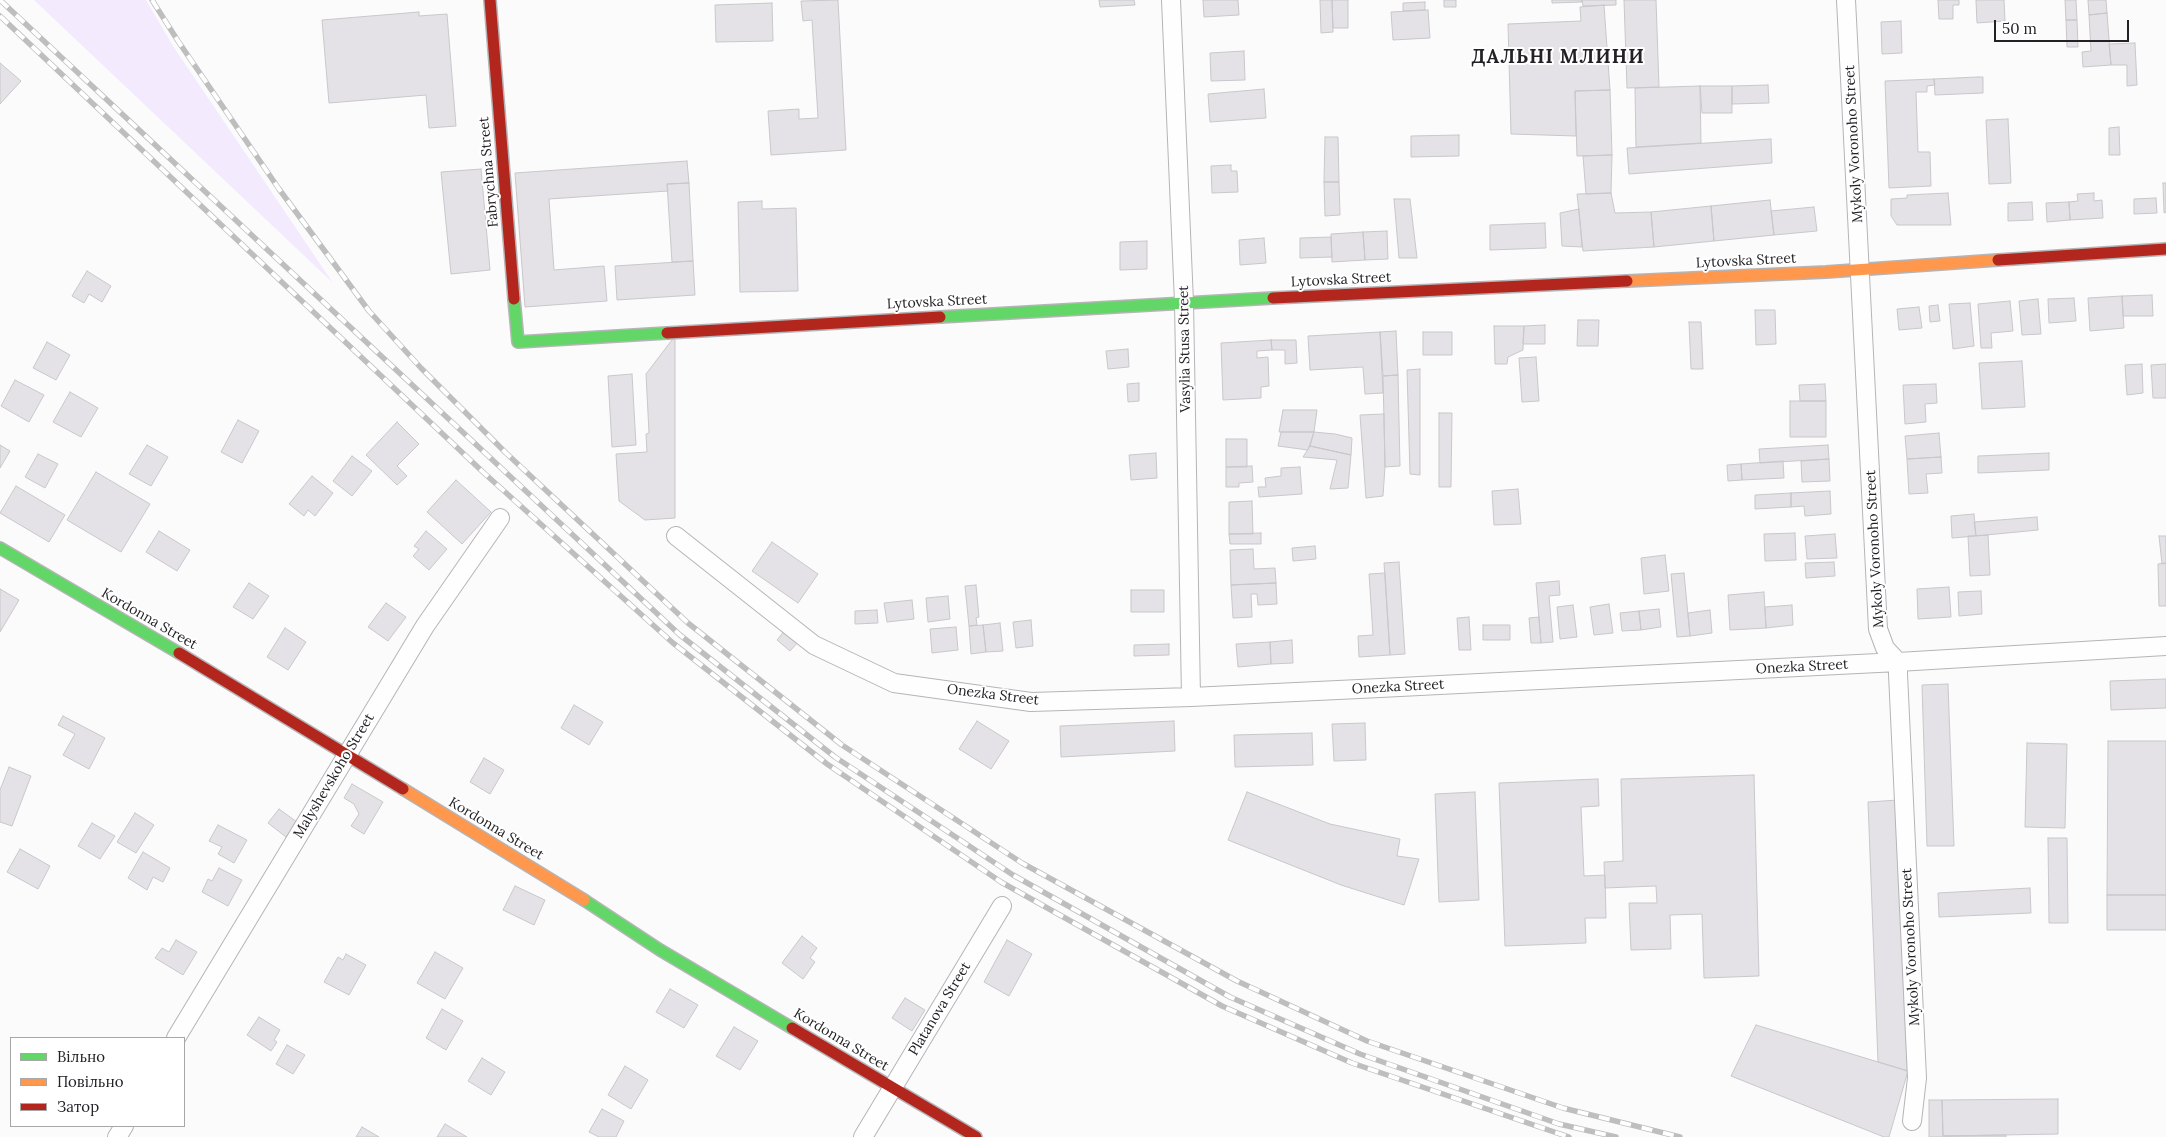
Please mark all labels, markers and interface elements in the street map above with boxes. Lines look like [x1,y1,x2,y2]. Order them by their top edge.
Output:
scale bar [1996,10,2131,42]
text: 50 m [2002,19,2037,38]
district label: ДАЛЬНІ МЛИНИ [1470,47,1646,69]
street label: Mykoly Voronoho Street [1841,65,1867,223]
street label: Fabrychna Street [476,116,502,228]
street label: Lytovska Street [1695,250,1797,272]
street label: Lytovska Street [1290,269,1392,291]
street label: Vasylia Stusa Street [1175,285,1195,413]
street label: Lytovska Street [886,291,988,313]
street label: Mykoly Voronoho Street [1862,470,1888,628]
street label: Kordonna Street [98,585,200,653]
street label: Onezka Street [1755,656,1849,678]
street label: Onezka Street [1351,676,1445,698]
street label: Onezka Street [946,681,1040,709]
street label: Malyshevskoho Street [290,711,378,841]
street label: Kordonna Street [446,794,546,864]
street label: Mykoly Voronoho Street [1898,868,1924,1026]
street label: Platanova Street [905,959,975,1059]
street label: Kordonna Street [791,1005,891,1075]
legend [10,1037,185,1127]
text: Вільно [57,1047,105,1066]
text: Повільно [57,1072,123,1091]
text: Затор [57,1097,99,1116]

